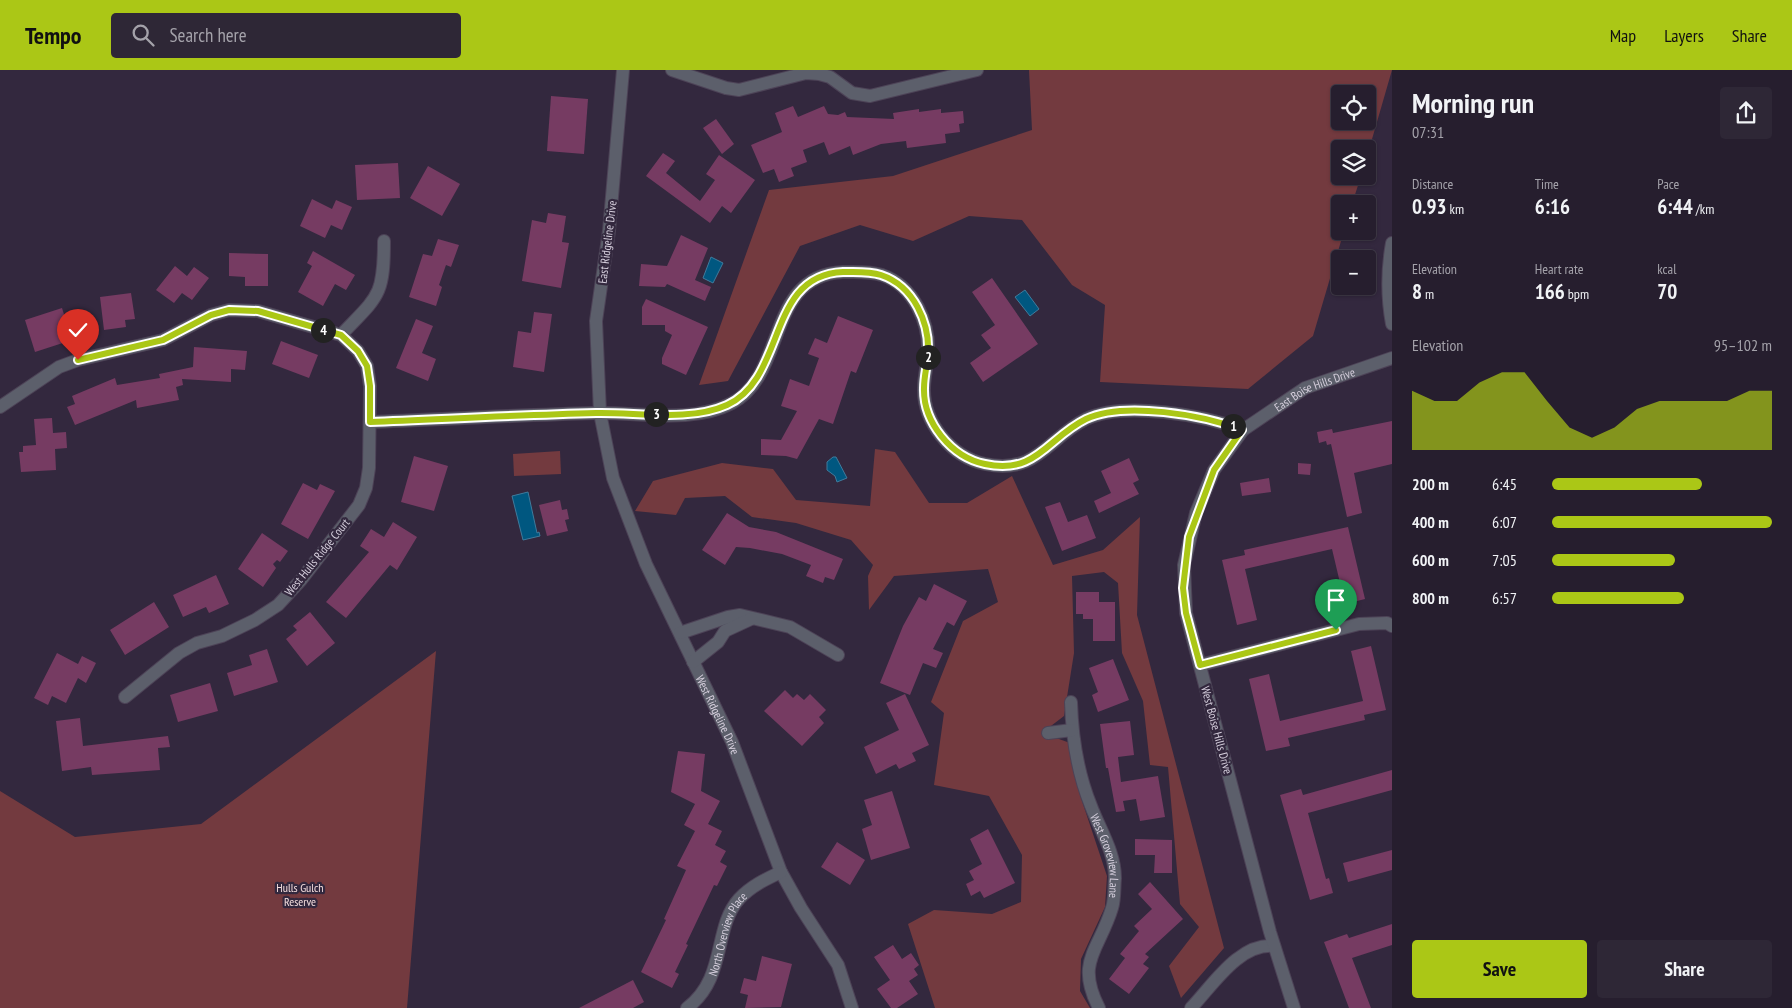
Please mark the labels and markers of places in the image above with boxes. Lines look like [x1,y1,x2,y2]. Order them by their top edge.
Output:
pin [57,309,99,360]
pin: 4 [310,318,336,342]
pin: 2 [916,344,940,370]
pin: 3 [644,402,668,426]
pin: 1 [1220,414,1246,438]
pin [1315,579,1357,630]

